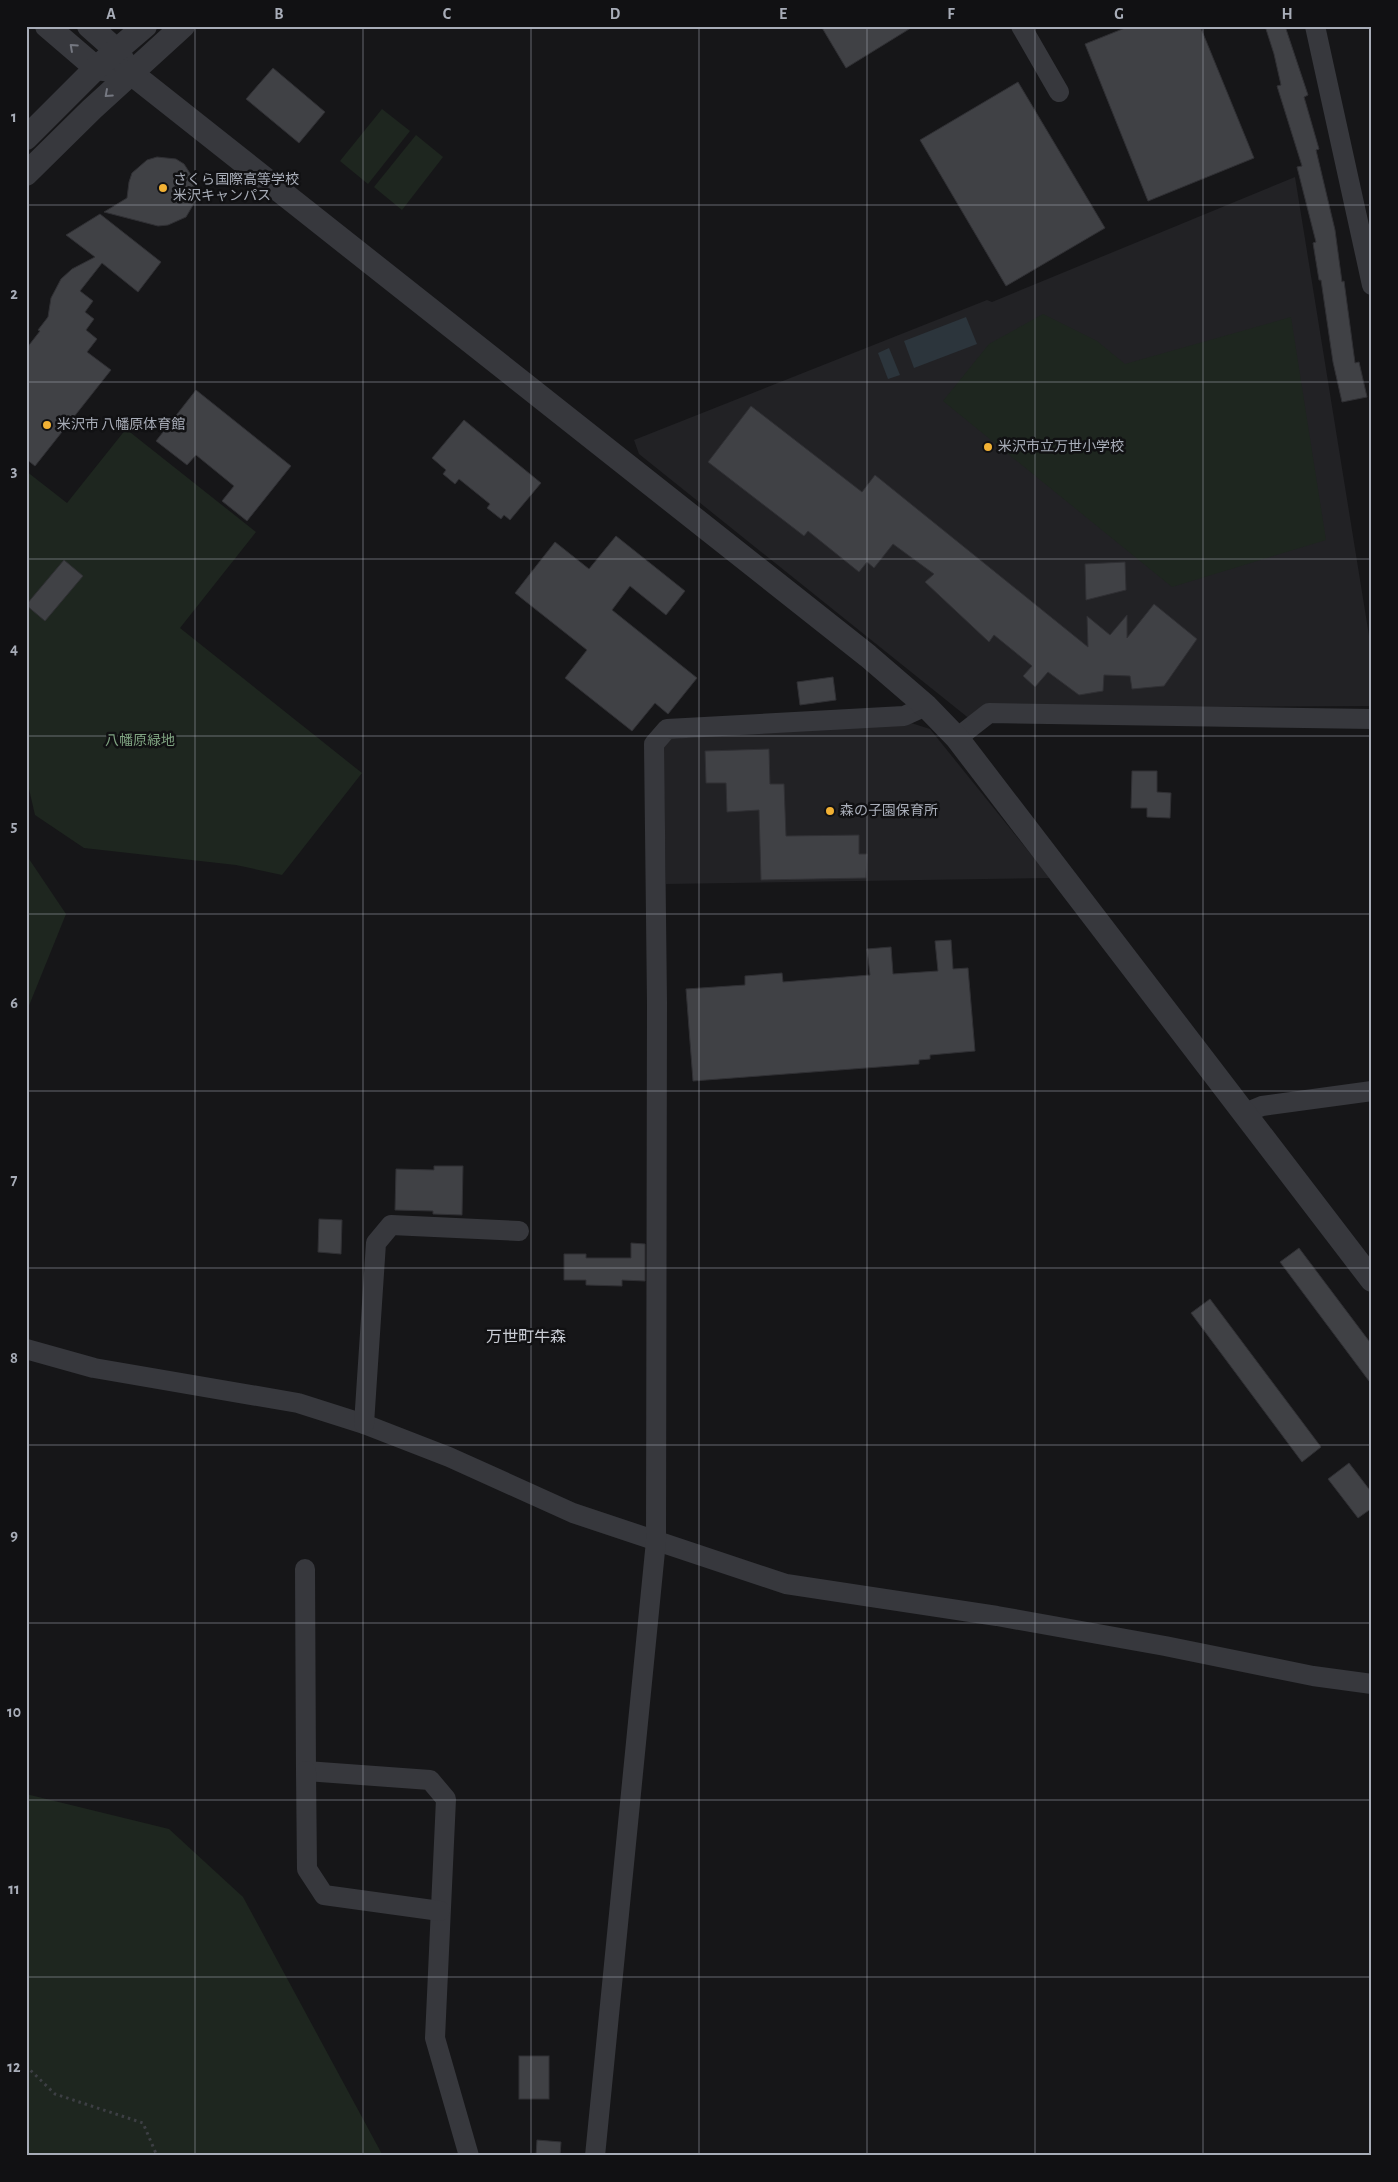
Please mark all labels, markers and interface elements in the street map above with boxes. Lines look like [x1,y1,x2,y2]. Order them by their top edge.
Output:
text: A [106,6,116,22]
text: B [274,6,284,22]
text: C [443,6,452,22]
text: D [610,6,621,22]
text: E [779,6,787,22]
text: F [947,6,955,22]
text: G [1114,6,1124,22]
text: H [1281,6,1293,22]
one-way arrow [69,44,78,53]
one-way arrow [104,88,113,97]
text: 1 [11,109,17,125]
place label: さくら国際高等学校 米沢キャンパス [173,171,299,203]
marker: さくら国際高等学校 米沢キャンパス [157,182,169,194]
text: 2 [10,286,18,302]
place label: 米沢市 八幡原体育館 [57,417,185,432]
marker: 米沢市 八幡原体育館 [41,419,53,431]
place label: 米沢市立万世小学校 [998,439,1124,454]
marker: 米沢市立万世小学校 [982,441,994,453]
text: 3 [11,463,18,479]
text: 4 [10,641,18,657]
park label: 八幡原緑地 [105,733,175,748]
place label: 森の子園保育所 [840,803,938,818]
marker: 森の子園保育所 [824,805,836,817]
text: 5 [11,818,18,834]
text: 6 [10,995,18,1011]
text: 7 [11,1172,18,1188]
district label: 万世町牛森 [486,1329,566,1345]
text: 8 [10,1350,18,1366]
text: 9 [10,1527,18,1543]
text: 10 [7,1704,21,1720]
text: 11 [8,1881,20,1897]
text: 12 [7,2059,21,2075]

